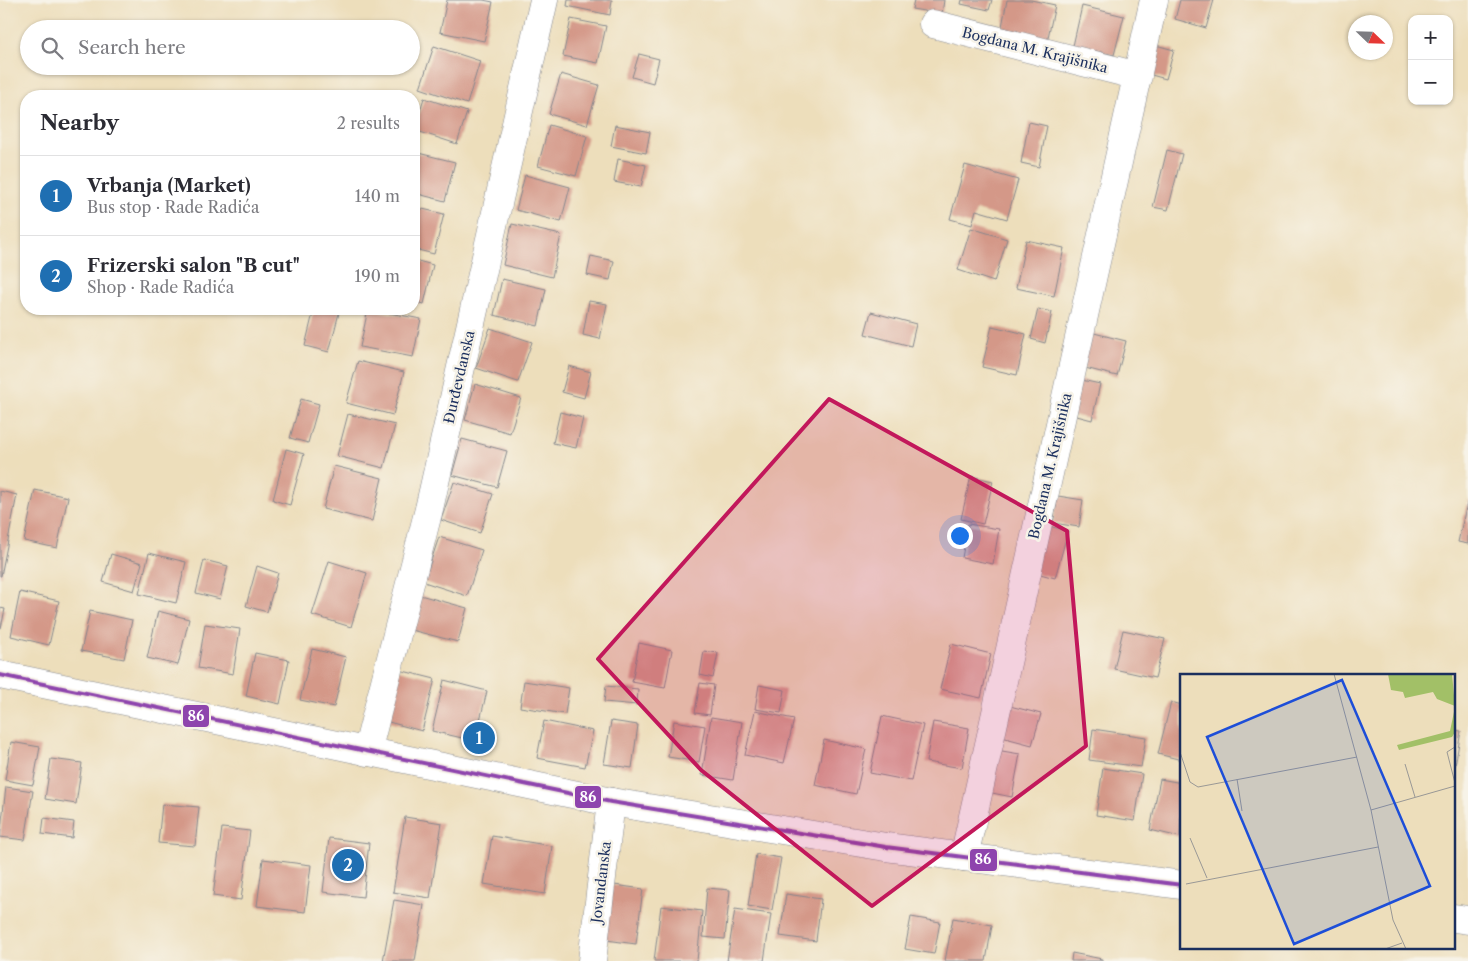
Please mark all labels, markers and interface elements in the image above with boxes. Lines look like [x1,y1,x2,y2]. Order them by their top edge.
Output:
north arrow [1348,15,1393,60]
map controls [1408,15,1453,105]
button: + [1408,15,1453,60]
search box [20,20,420,75]
street label: Bogdana M. Krajišnika [960,23,1110,77]
icon: search [38,34,66,62]
text: Search here [78,36,186,59]
button: − [1408,60,1453,105]
text: Nearby [40,110,119,135]
text: 2 results [337,113,400,133]
text: Vrbanja (Market) [87,174,251,197]
text: 1 [52,186,60,206]
text: 140 m [355,186,400,206]
text: Bus stop · Rade Radića [87,197,259,217]
text: Frizerski salon "B cut" [87,254,300,277]
text: 2 [51,266,61,286]
text: 190 m [355,266,400,286]
text: Shop · Rade Radića [87,277,234,297]
street label: Đurđevdanska [440,328,479,425]
street label: Bogdana M. Krajišnika [1024,391,1076,541]
your location [947,523,973,549]
inset map [1180,674,1456,948]
line badge: 86 [182,704,210,728]
text: 86 [188,707,204,725]
pin: 1 [463,719,495,757]
line badge: 86 [574,785,602,809]
text: 86 [580,788,596,806]
street label: Jovandanska [587,839,615,926]
pin: 2 [332,846,364,884]
line badge: 86 [969,848,998,872]
text: 86 [975,850,991,868]

